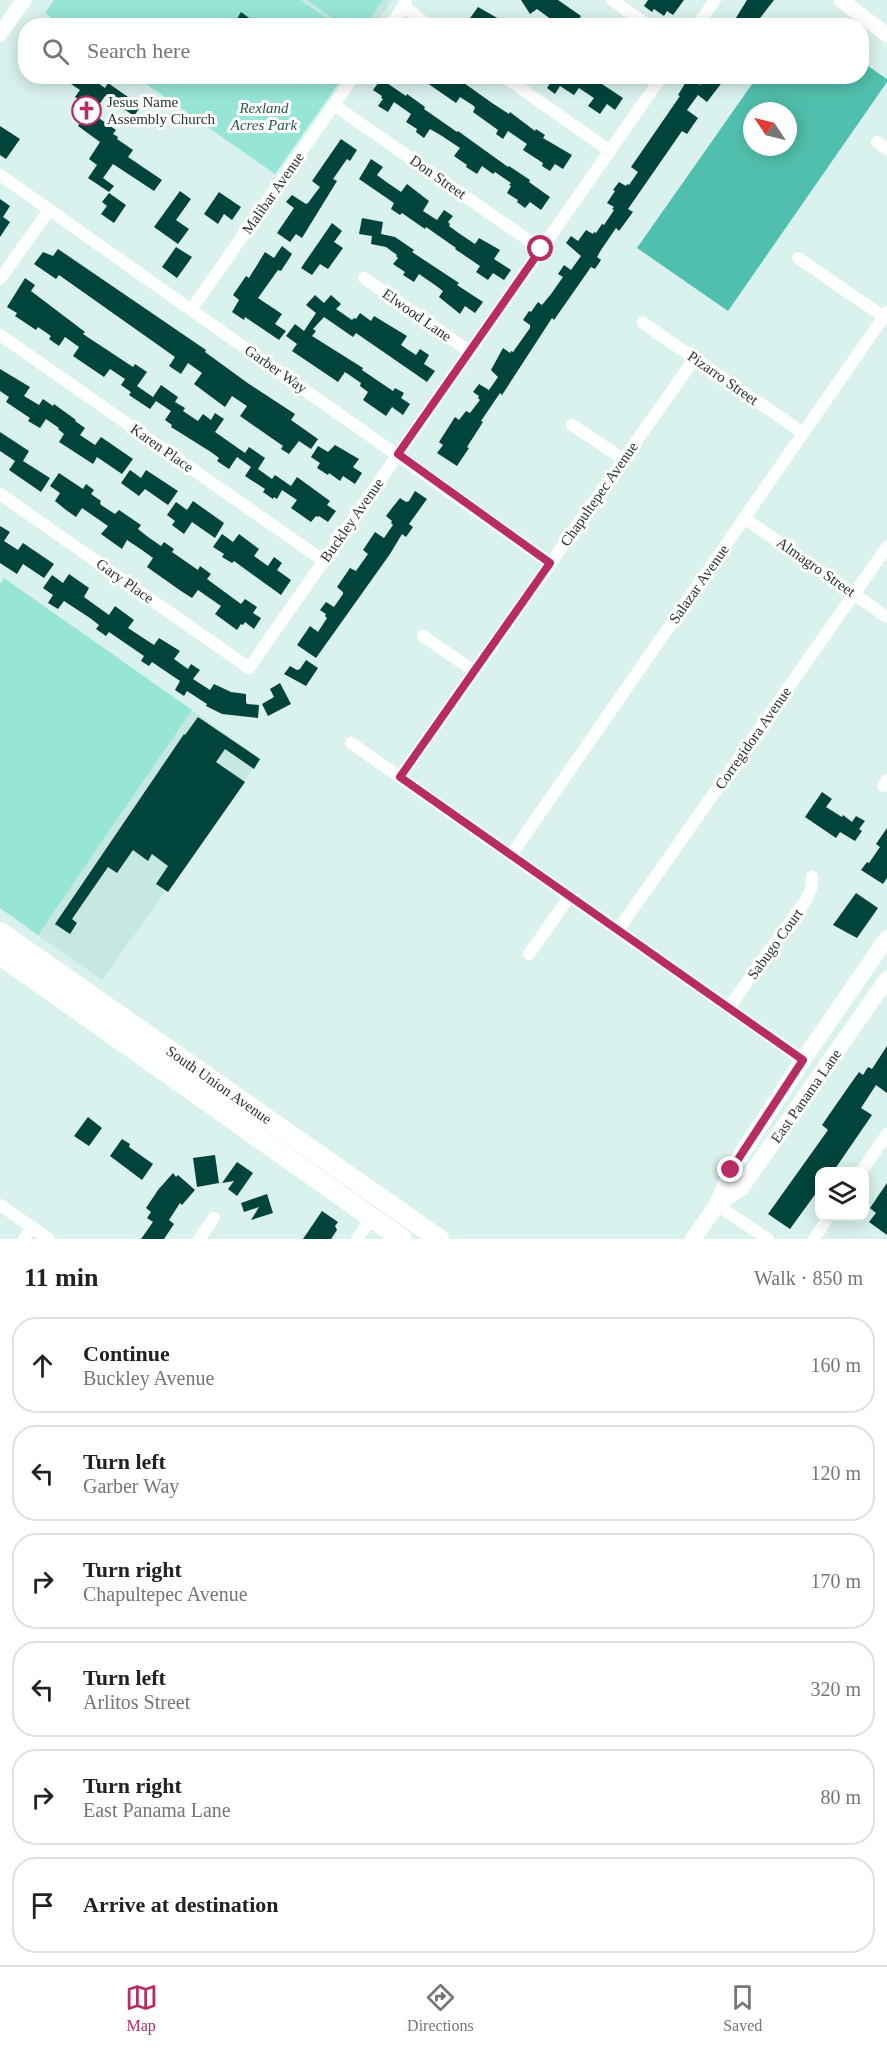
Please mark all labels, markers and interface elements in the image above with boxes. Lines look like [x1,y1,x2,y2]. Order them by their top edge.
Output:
search box [18,18,869,84]
icon: search [39,35,72,68]
text: Search here [87,38,190,63]
place label: Jesus Name Assembly Church [107,94,215,127]
church icon: Jesus Name Assembly Church [70,95,102,127]
park label: Rexland Acres Park [230,100,298,133]
north arrow [743,102,797,156]
street label: Malibar Avenue [239,149,307,237]
street label: Don Street [407,152,470,203]
route start [527,235,553,261]
street label: Elwood Lane [379,285,455,345]
street label: Garber Way [242,342,311,397]
street label: Pizarro Street [685,348,762,409]
street label: Karen Place [128,421,197,476]
street label: Chapultepec Avenue [557,439,641,549]
street label: Buckley Avenue [317,475,387,565]
street label: Almagro Street [774,534,859,600]
street label: Salazar Avenue [666,541,732,627]
street label: Gary Place [93,555,157,607]
street label: Corregidora Avenue [712,684,794,792]
street label: Sabugo Court [744,905,806,982]
street label: South Union Avenue [163,1043,275,1128]
street label: East Panama Lane [768,1046,845,1146]
route end [717,1156,743,1182]
map controls [815,1167,869,1221]
button: layers [815,1167,869,1221]
text: 11 min [24,1263,98,1292]
text: Walk · 850 m [754,1267,863,1289]
text: Continue [83,1341,170,1366]
icon: ahead [26,1349,59,1382]
text: 160 m [810,1354,861,1376]
text: Buckley Avenue [83,1367,214,1389]
text: Turn left [83,1449,166,1474]
icon: left [26,1457,59,1490]
text: 120 m [810,1462,861,1484]
text: Garber Way [83,1475,179,1497]
text: Turn right [83,1557,182,1582]
icon: right [26,1565,59,1598]
text: 170 m [810,1570,861,1592]
text: Chapultepec Avenue [83,1583,248,1605]
text: Turn left [83,1665,166,1690]
icon: left [26,1673,59,1706]
text: 320 m [810,1678,861,1700]
text: Arlitos Street [83,1691,190,1713]
text: Turn right [83,1773,182,1798]
icon: right [26,1781,59,1814]
text: 80 m [820,1786,861,1808]
text: East Panama Lane [83,1799,231,1821]
icon: arrive [26,1889,59,1922]
text: Arrive at destination [83,1892,279,1917]
tab: Map [125,1981,158,2035]
tab: Directions [407,1981,474,2035]
tab: Saved [723,1981,762,2035]

